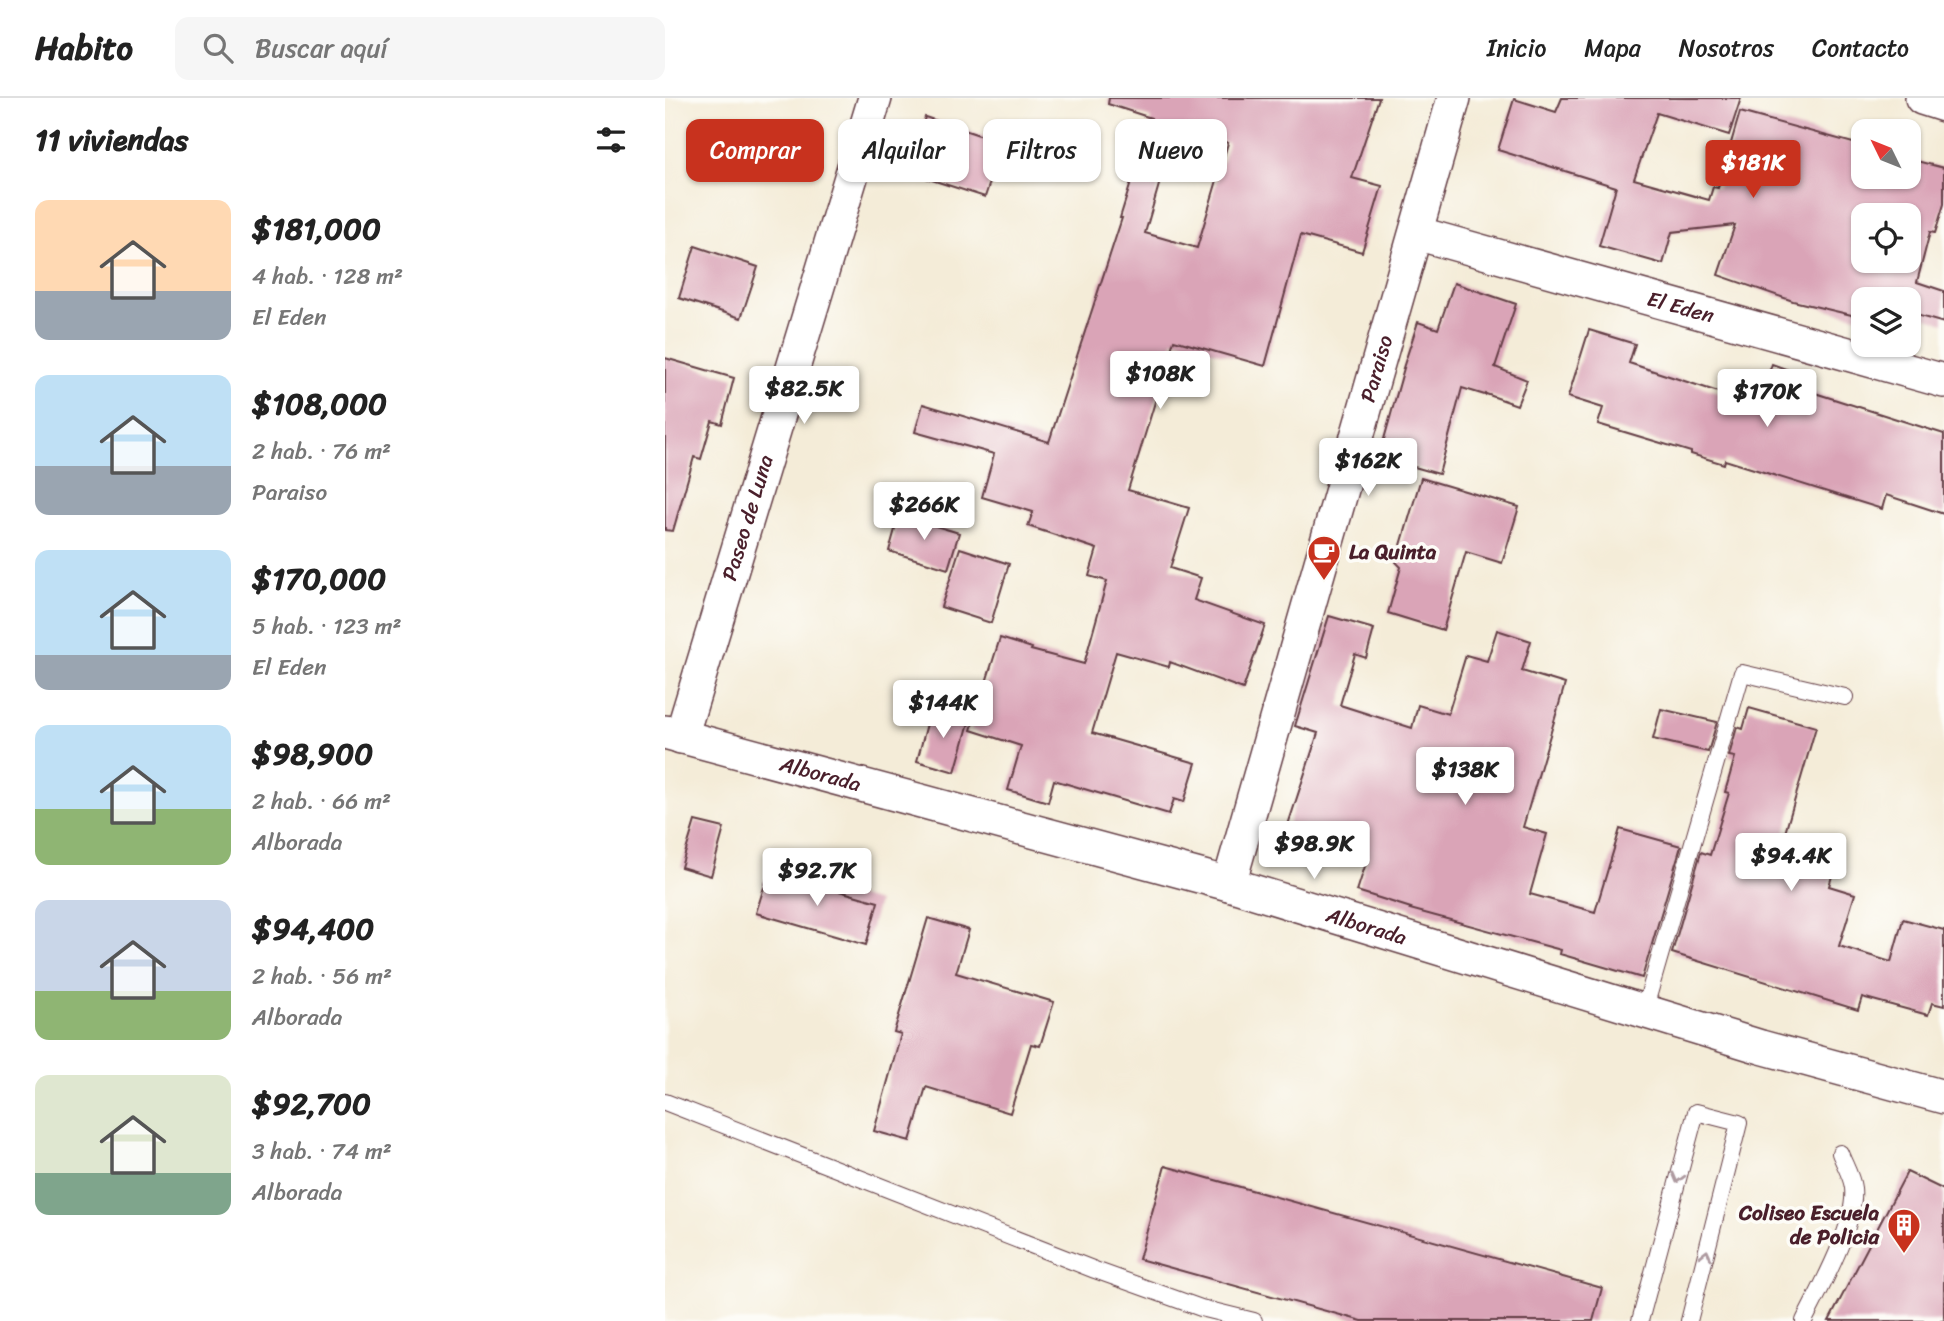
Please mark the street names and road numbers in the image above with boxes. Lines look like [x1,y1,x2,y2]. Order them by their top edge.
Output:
street label: El Eden [1643,280,1719,335]
street label: Paraiso [1349,330,1404,407]
street label: Paseo de Luna [710,450,785,586]
street label: Alborada [775,745,866,803]
street label: Alborada [1321,896,1412,957]

